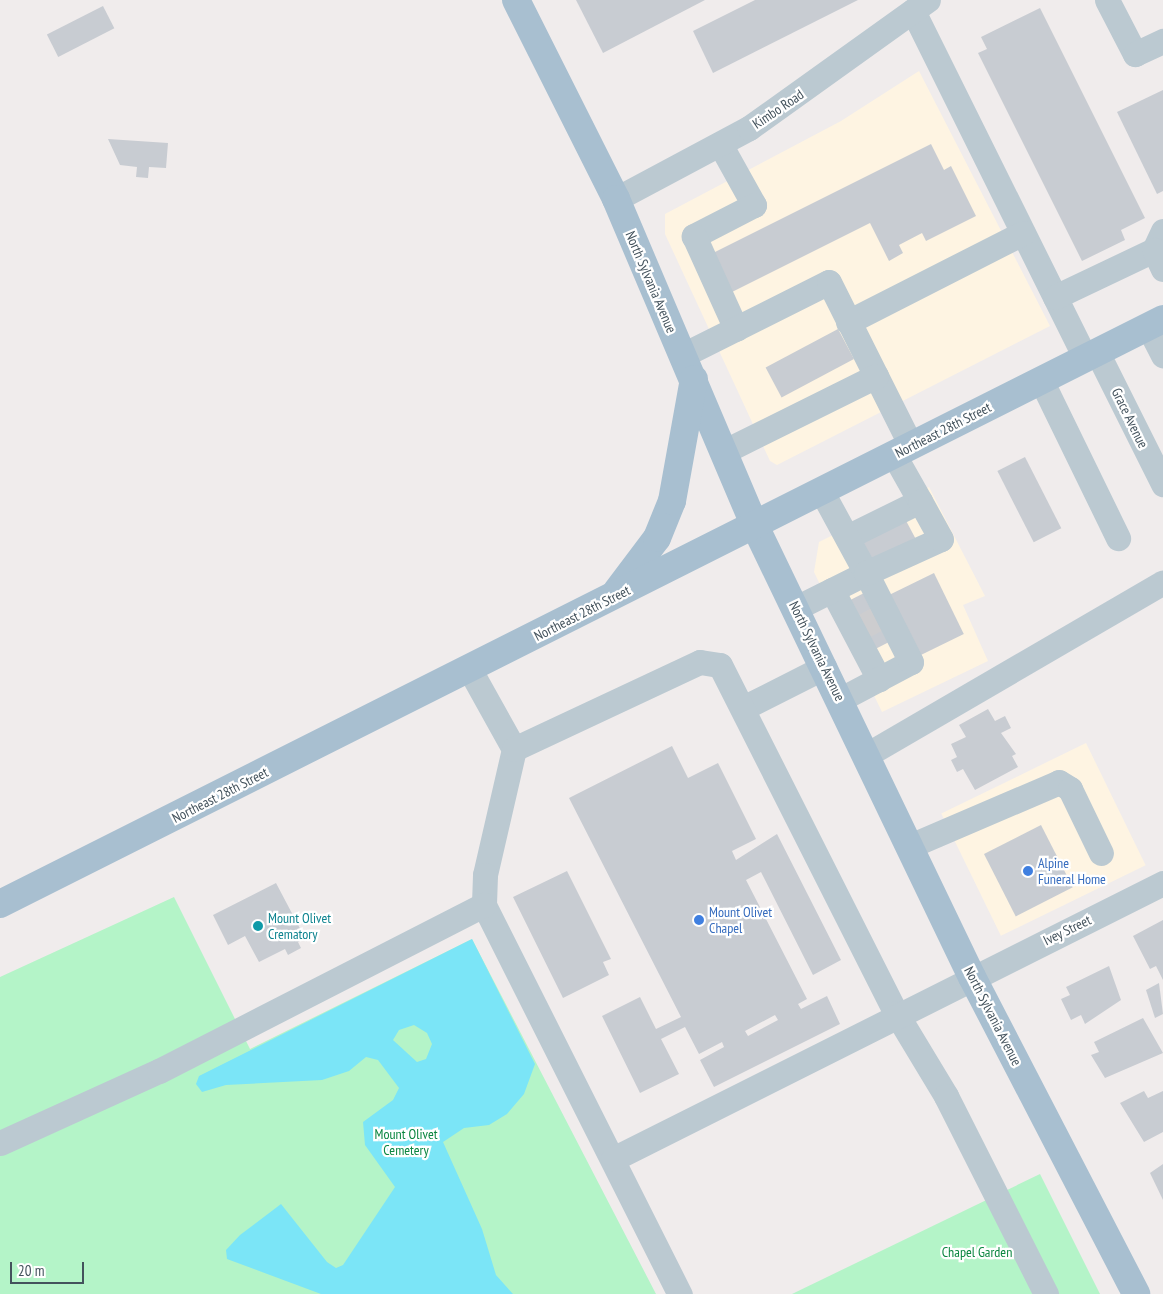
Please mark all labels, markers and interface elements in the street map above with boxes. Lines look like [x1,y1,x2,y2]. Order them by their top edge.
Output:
street label: Kimbo Road [749,86,807,132]
street label: North Sylvania Avenue [622,228,680,336]
street label: Grace Avenue [1108,385,1152,451]
street label: Northeast 28th Street [892,399,994,461]
street label: Northeast 28th Street [531,582,633,644]
street label: North Sylvania Avenue [785,598,849,704]
street label: Northeast 28th Street [169,764,271,826]
place label: Alpine Funeral Home [1038,855,1106,888]
marker: Alpine Funeral Home [1022,865,1034,877]
place label: Mount Olivet Chapel [709,904,772,936]
place label: Mount Olivet Crematory [268,910,331,942]
street label: Ivey Street [1040,911,1094,949]
marker: Mount Olivet Chapel [693,914,705,926]
marker: Mount Olivet Crematory [252,920,264,932]
street label: North Sylvania Avenue [961,963,1025,1069]
park label: Mount Olivet Cemetery [374,1126,438,1158]
park label: Chapel Garden [942,1244,1012,1260]
scale bar [12,1252,86,1284]
text: 20 m [18,1261,44,1280]

